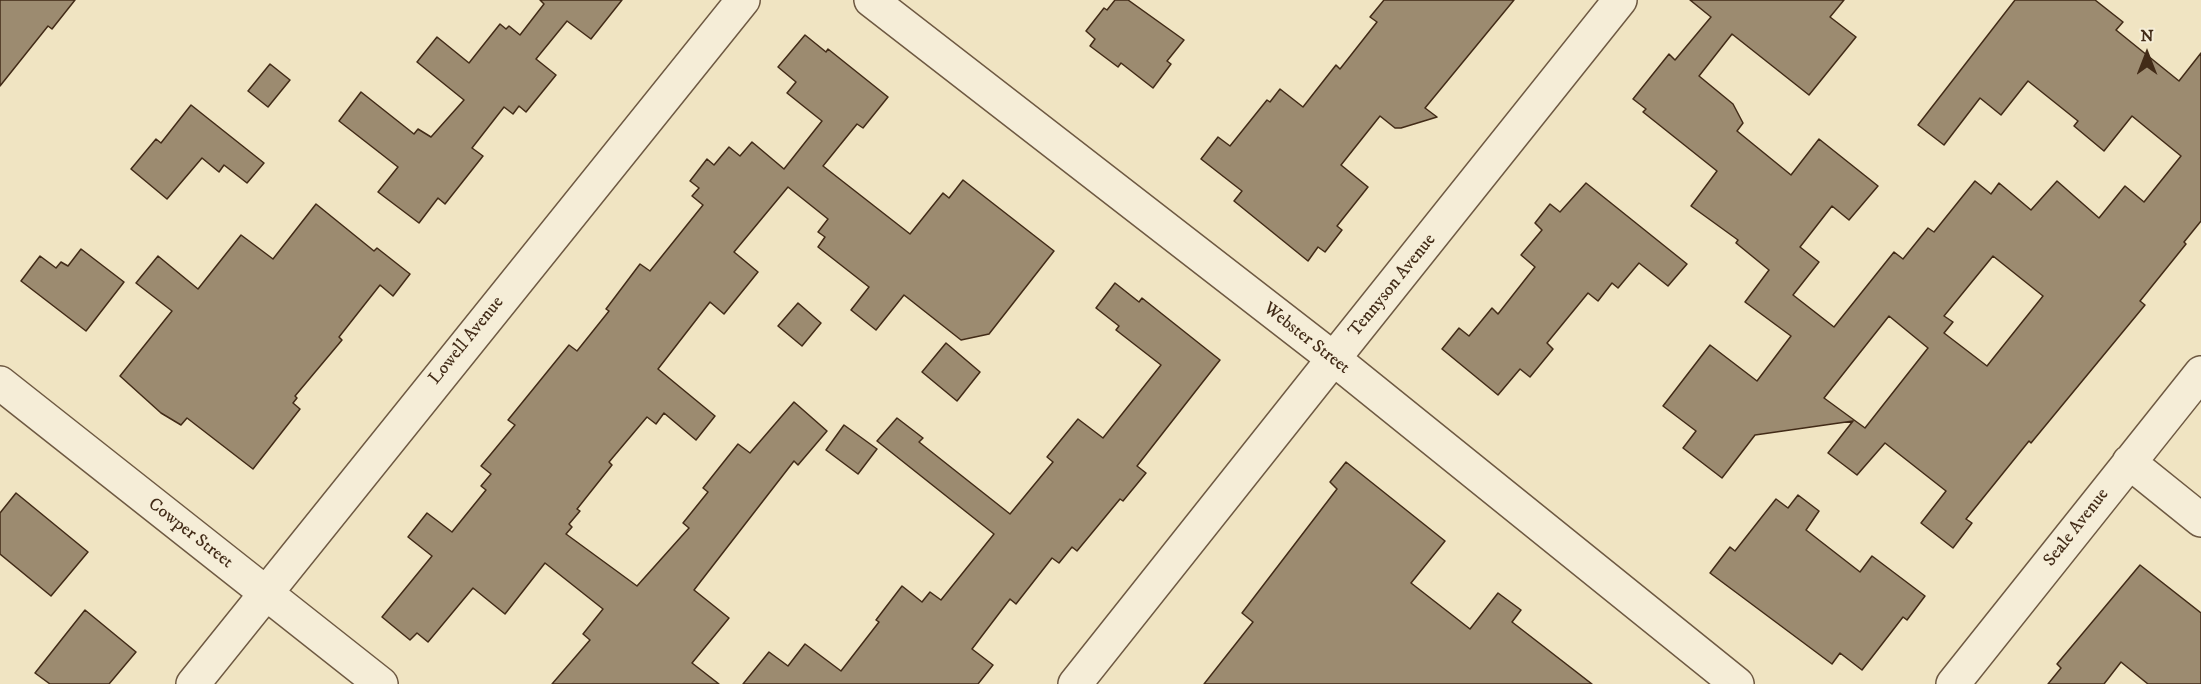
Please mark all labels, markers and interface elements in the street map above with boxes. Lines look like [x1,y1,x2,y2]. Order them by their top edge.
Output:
north arrow [2117,24,2177,84]
text: N [2140,26,2154,46]
street label: Tennyson Avenue [1345,230,1441,342]
street label: Lowell Avenue [425,293,509,389]
street label: Webster Street [1258,299,1354,379]
street label: Seale Avenue [2040,485,2114,571]
street label: Cowper Street [143,494,237,574]

